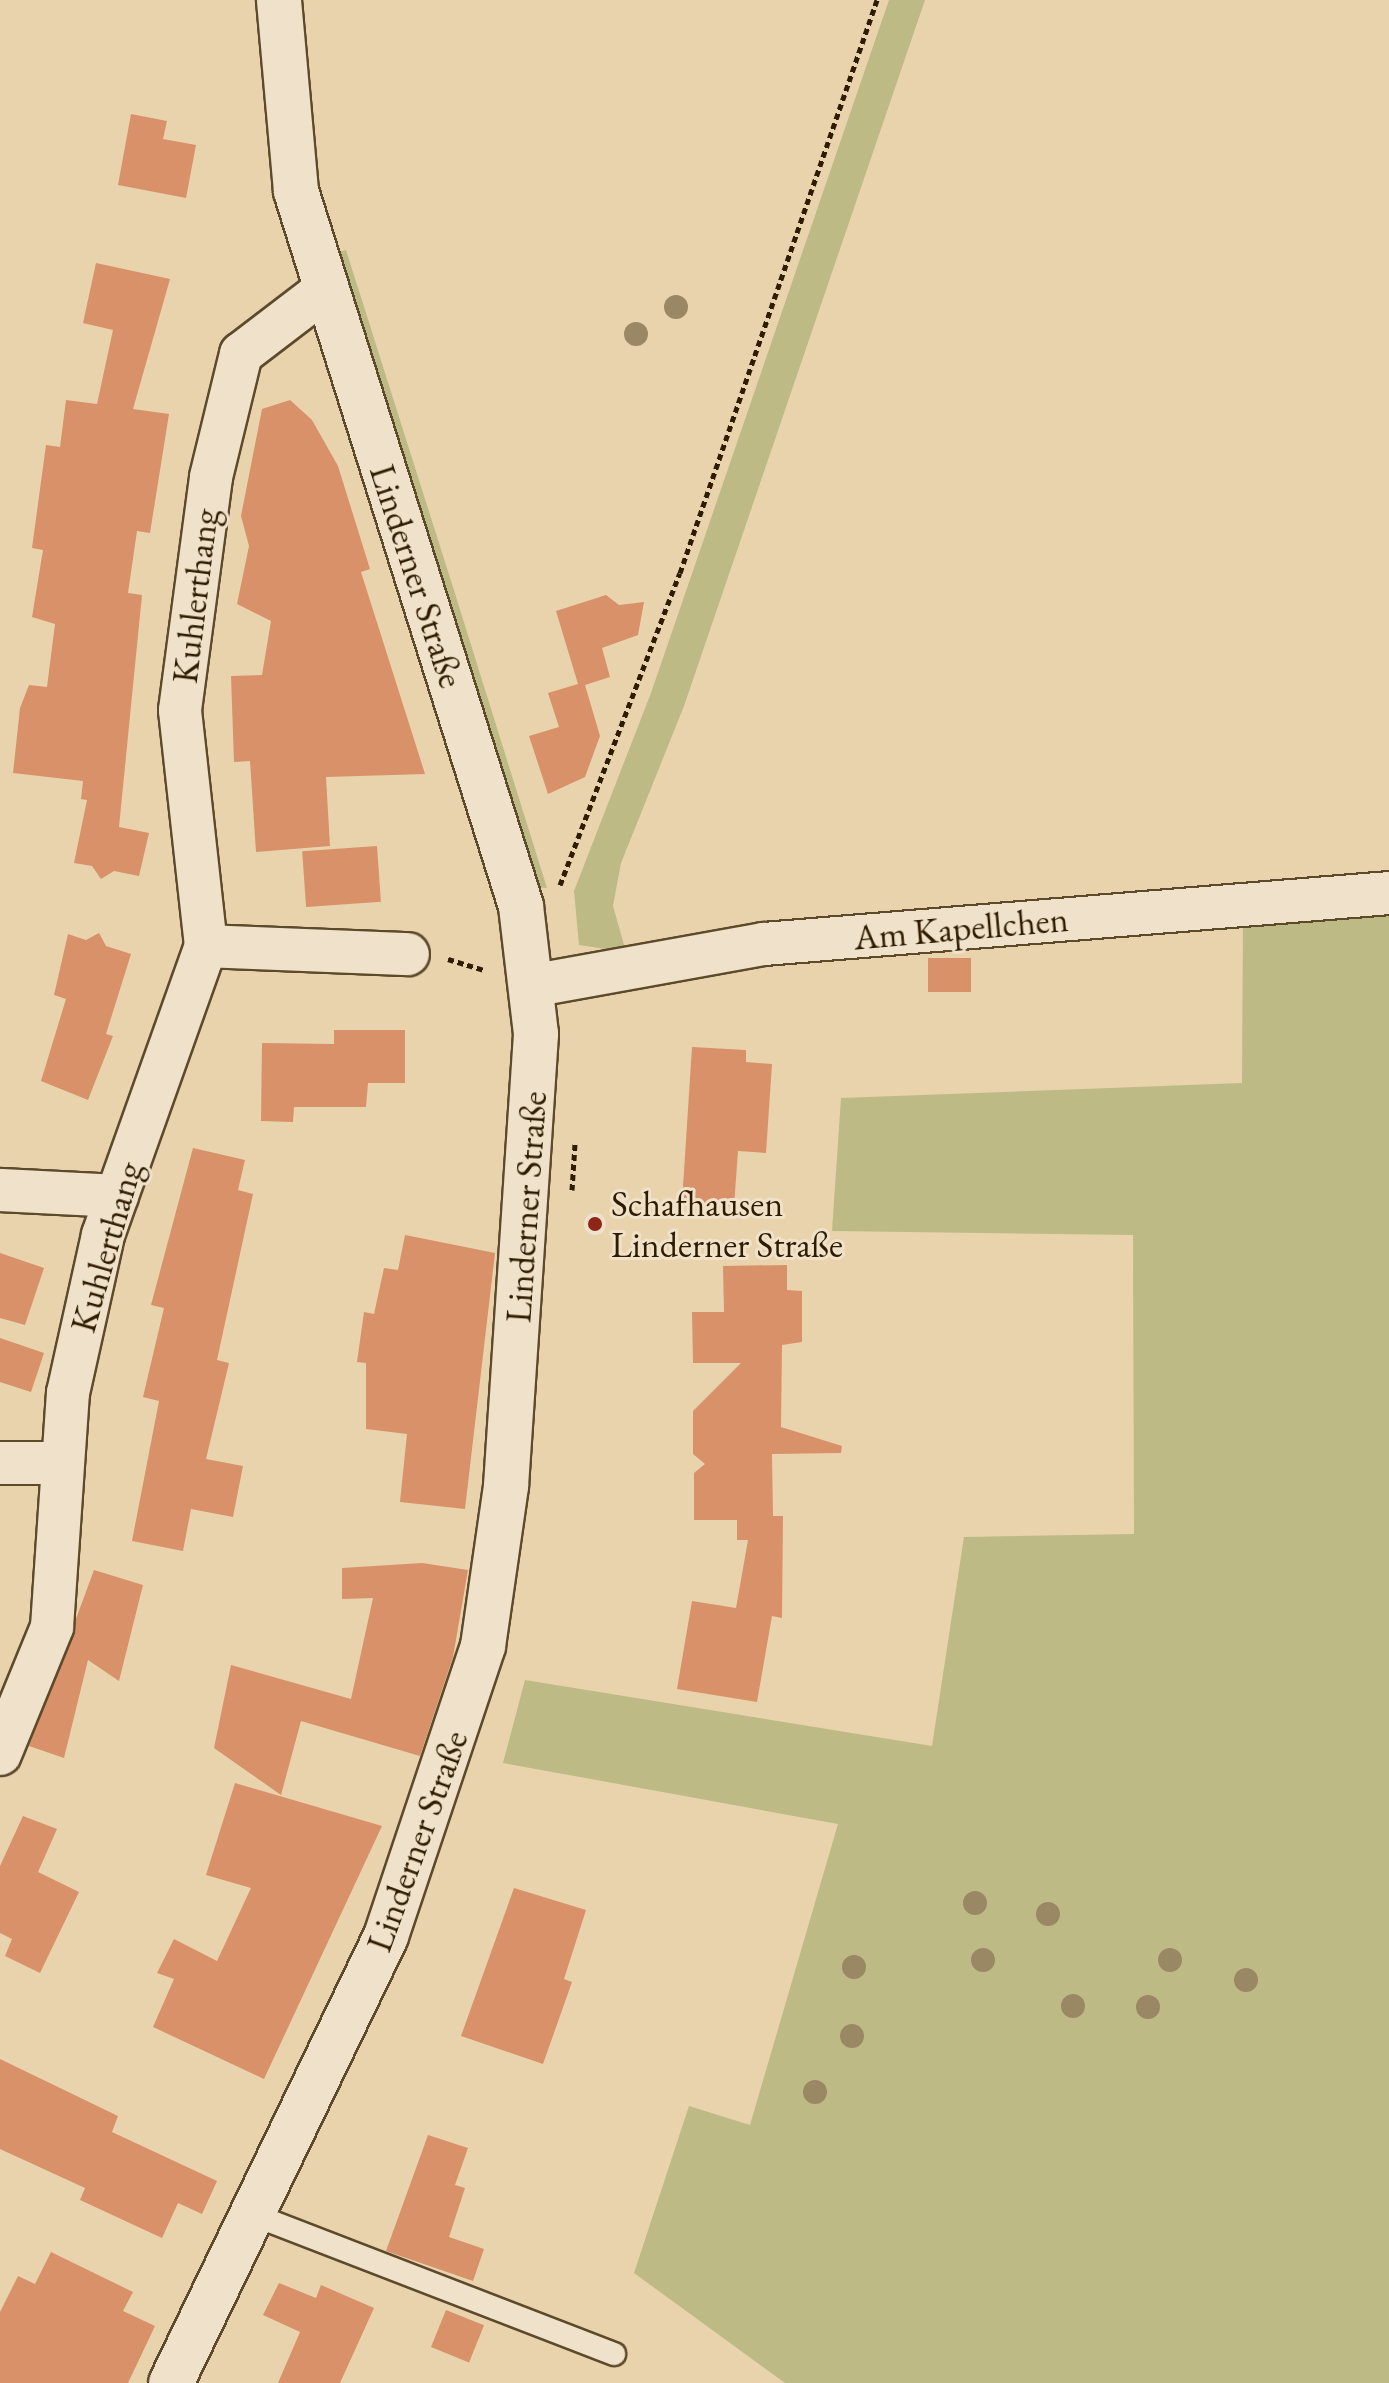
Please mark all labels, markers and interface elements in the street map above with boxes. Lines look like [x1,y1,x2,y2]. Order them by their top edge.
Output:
street label: Linderner Straße [361,459,473,693]
street label: Kuhlerthang [163,506,227,686]
street label: Am Kapellchen [852,897,1070,959]
street label: Linderner Straße [496,1090,556,1324]
street label: Kuhlerthang [61,1157,151,1337]
place label: Schafhausen Linderner Straße [611,1181,843,1266]
marker: Schafhausen Linderner Straße [586,1215,604,1233]
street label: Linderner Straße [357,1725,477,1957]

